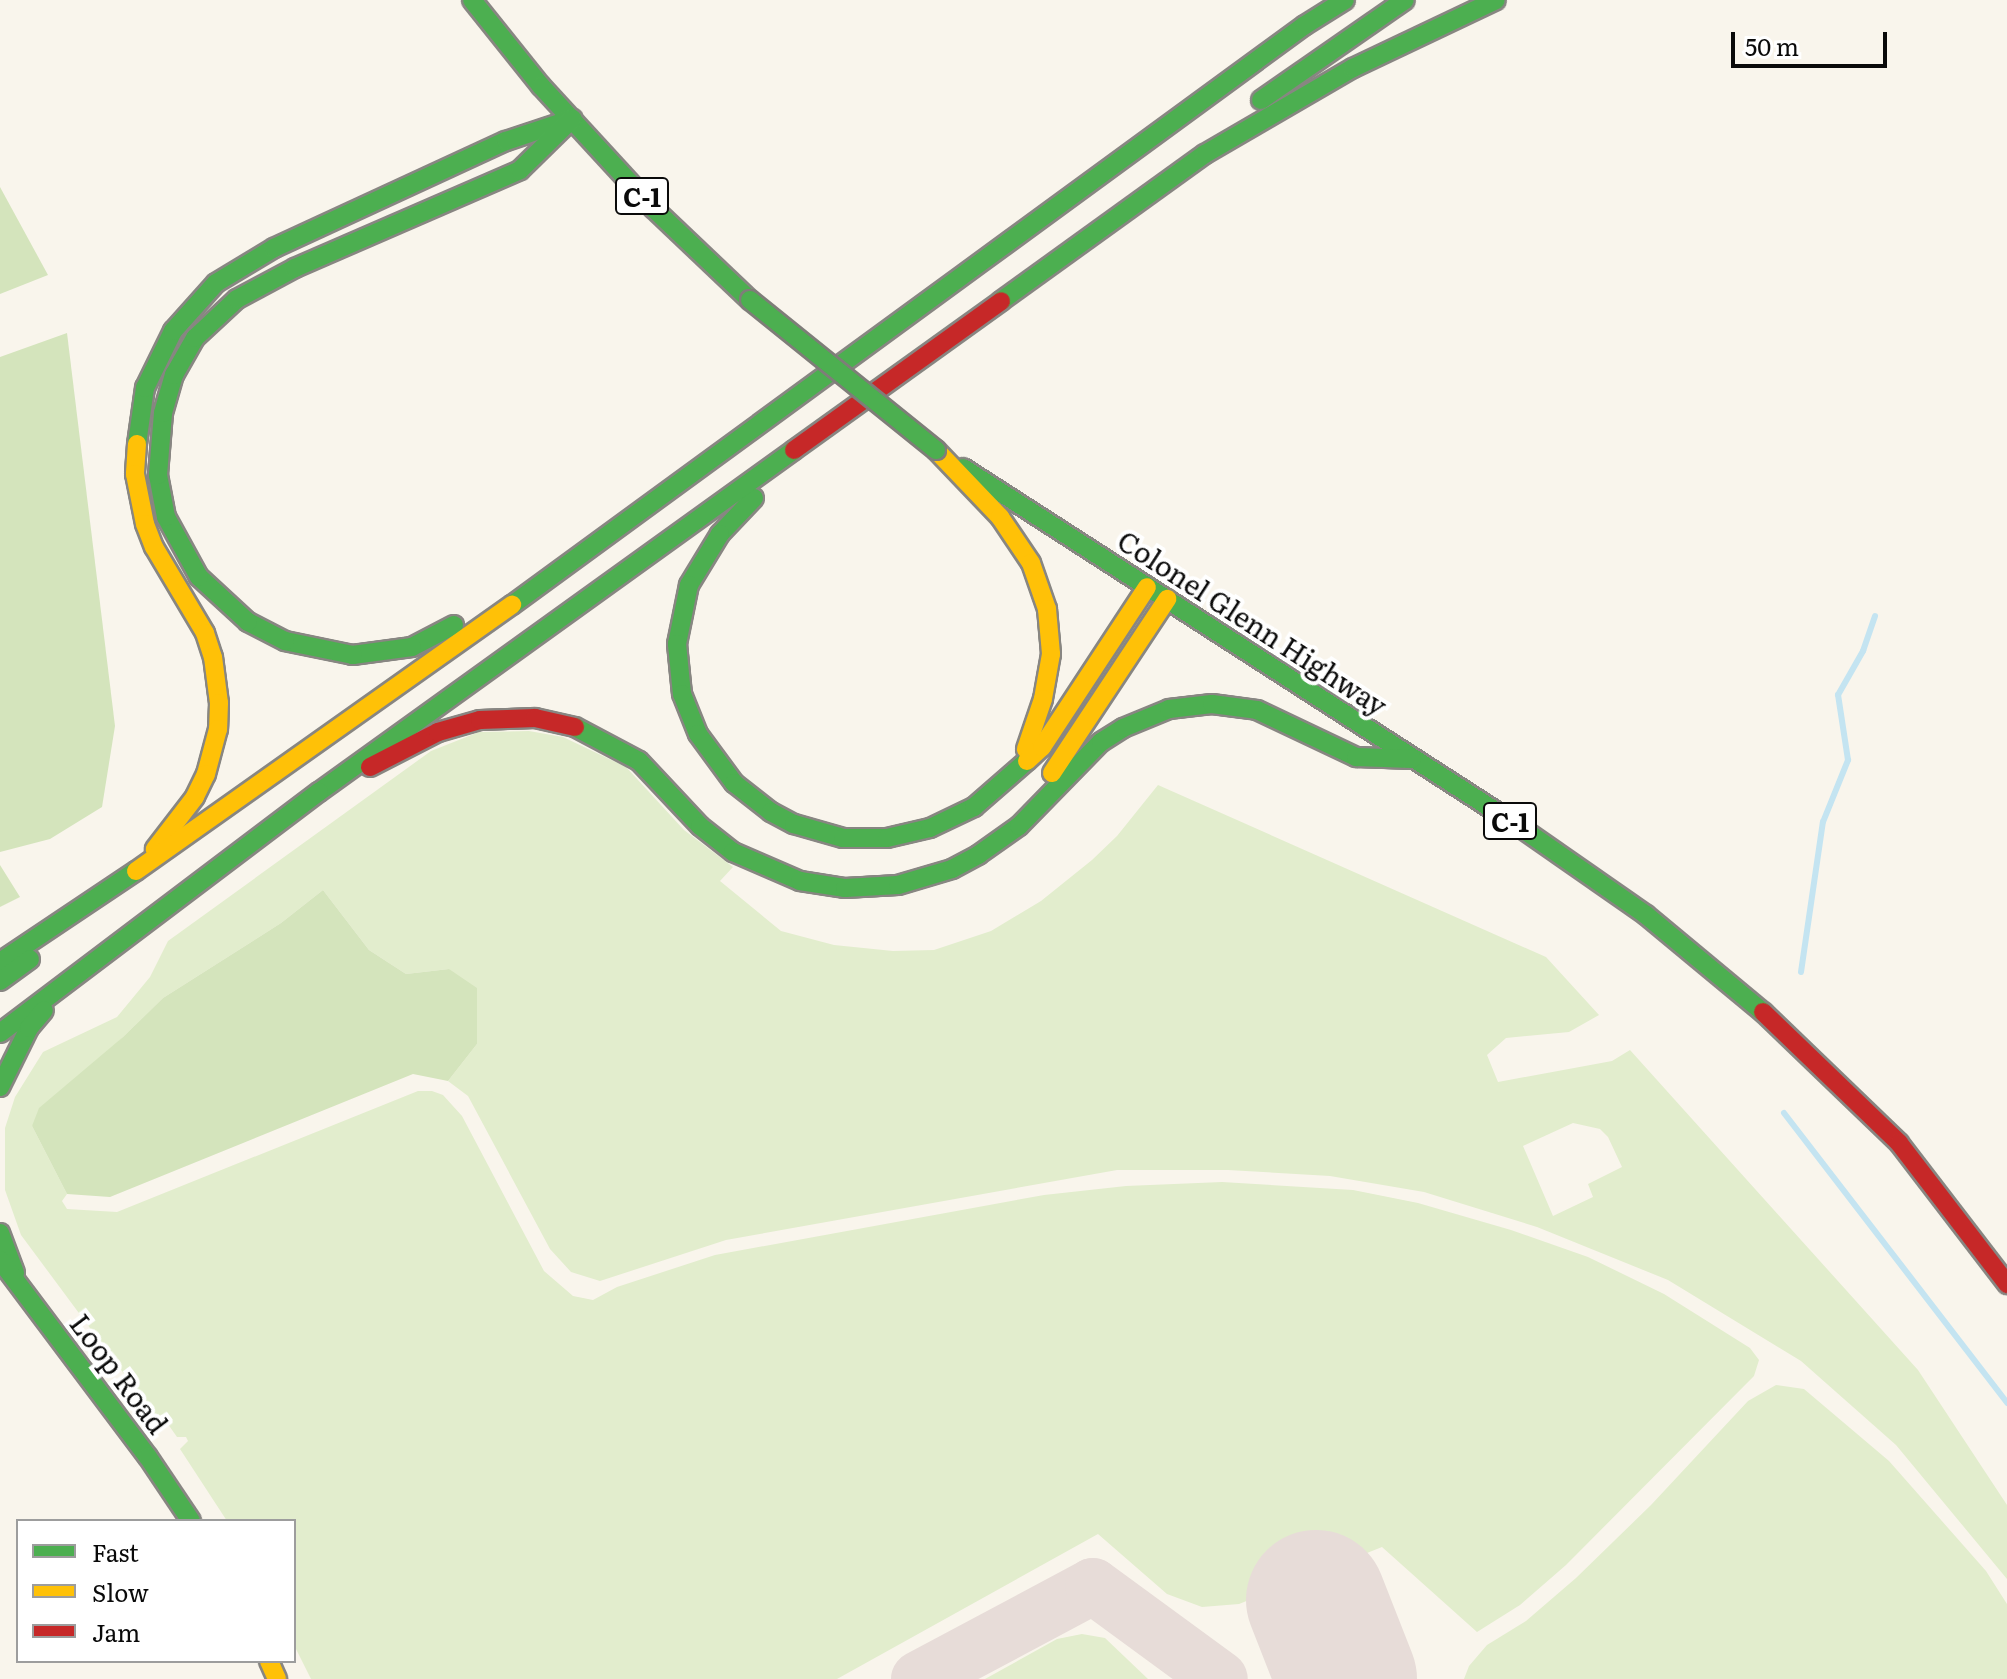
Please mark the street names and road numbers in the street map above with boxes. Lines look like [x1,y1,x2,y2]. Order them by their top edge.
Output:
road number: C-1 [614,174,670,218]
street label: Colonel Glenn Highway [1112,522,1394,722]
road number: C-1 [1482,799,1538,843]
street label: Loop Road [64,1307,176,1439]

